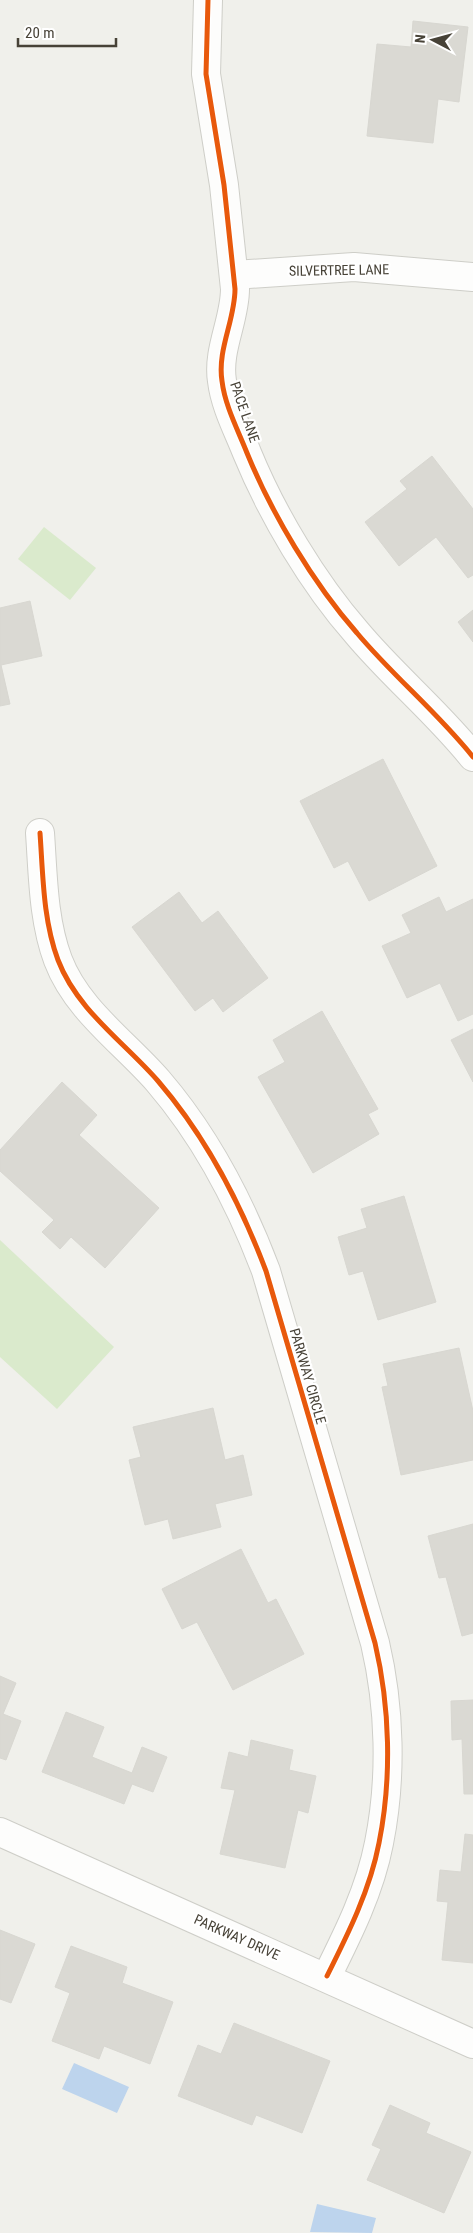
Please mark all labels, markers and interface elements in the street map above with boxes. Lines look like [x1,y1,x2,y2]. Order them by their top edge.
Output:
scale bar [18,15,115,47]
north arrow [408,15,458,65]
text: 20 m [25,24,55,42]
text: N [412,34,428,44]
street label: SILVERTREE LANE [289,261,389,279]
street label: PACE LANE [227,379,263,445]
street label: PARKWAY CIRCLE [287,1326,329,1426]
street label: PARKWAY DRIVE [192,1911,282,1963]

